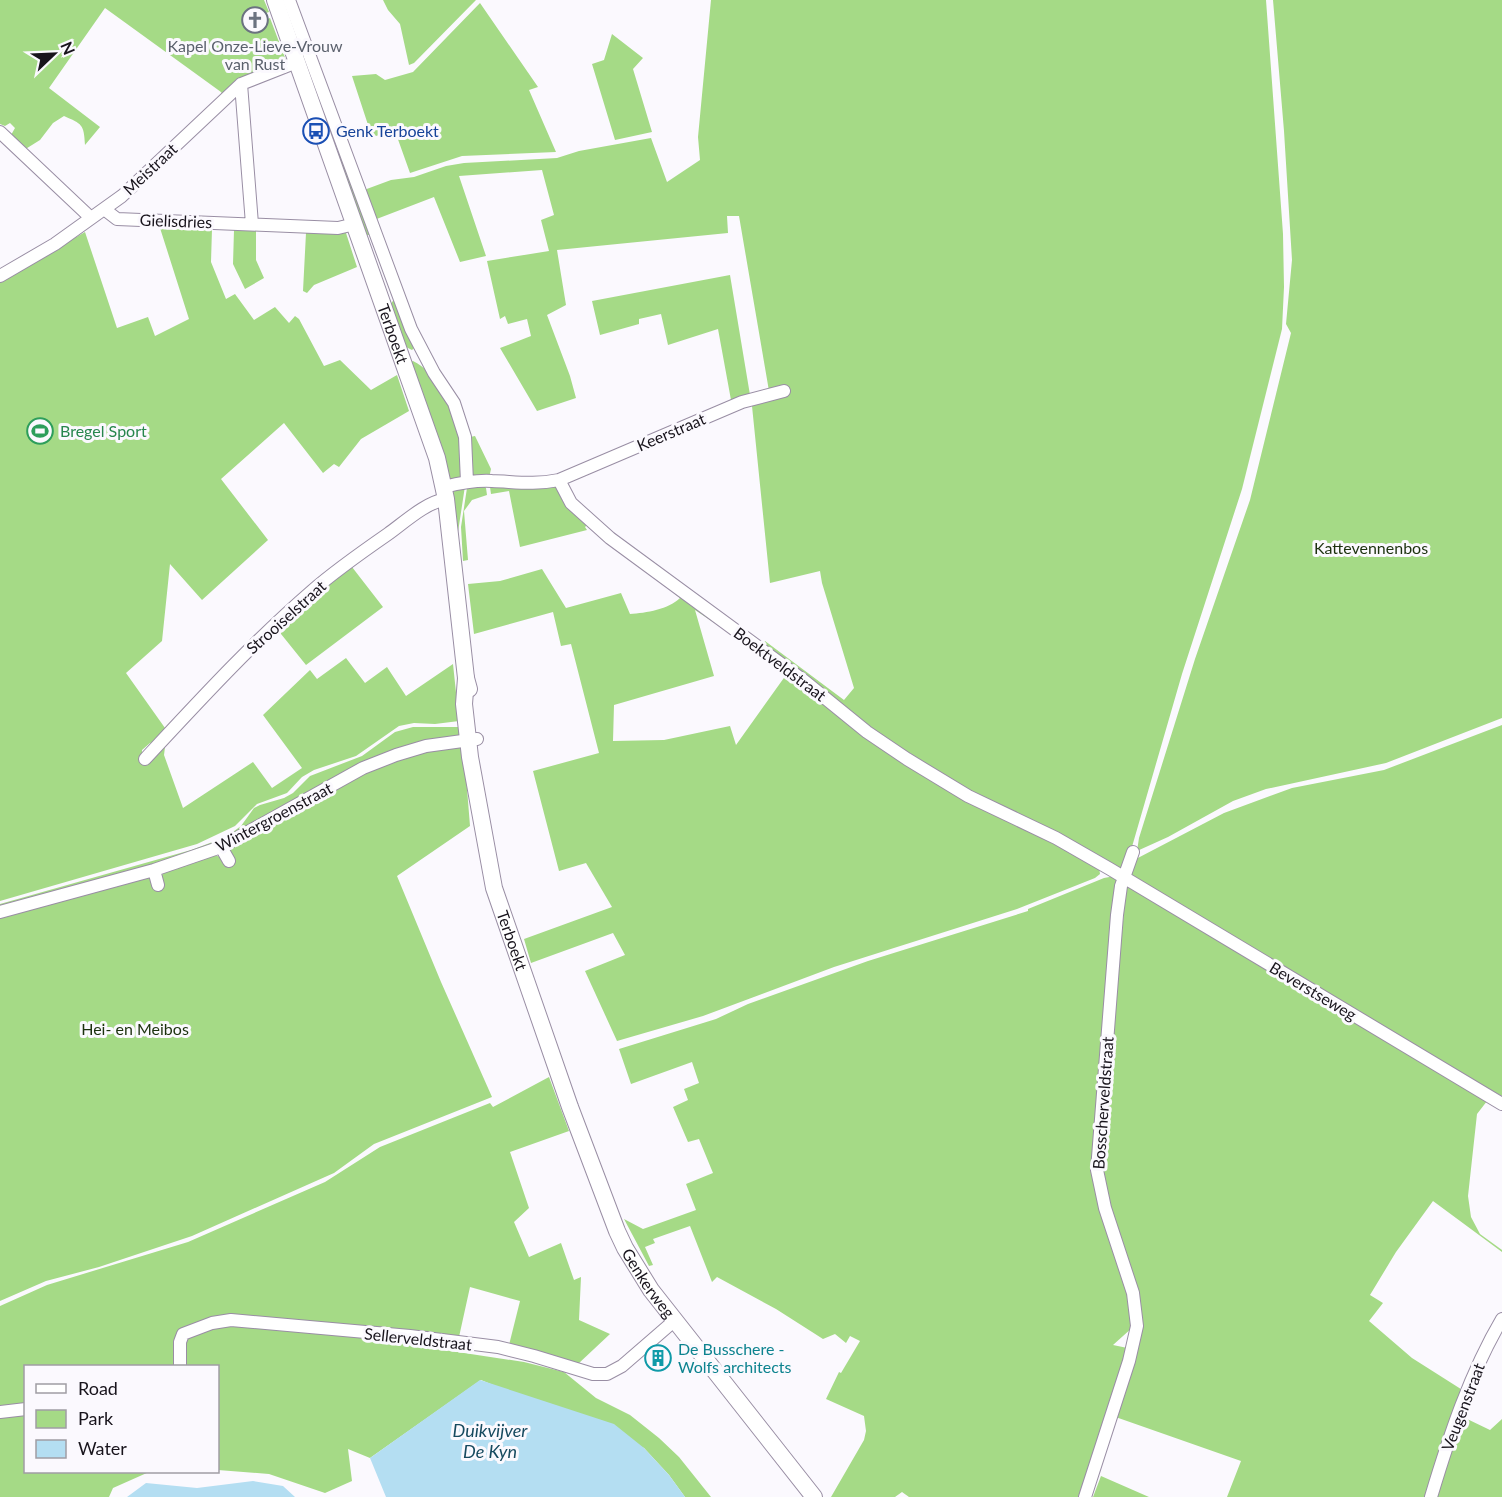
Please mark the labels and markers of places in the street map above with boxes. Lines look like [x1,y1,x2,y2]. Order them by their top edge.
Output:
church icon: Kapel Onze-Lieve-Vrouw van Rust [240,5,270,35]
place label: Kapel Onze-Lieve-Vrouw van Rust [167,36,343,73]
bus stop icon: Genk Terboekt [301,116,331,146]
place label: Genk Terboekt [336,121,439,140]
sports icon: Bregel Sport [25,416,55,446]
place label: Bregel Sport [60,421,147,440]
place label: De Busschere - Wolfs architects [678,1339,792,1376]
building icon: De Busschere - Wolfs architects [643,1343,673,1373]

